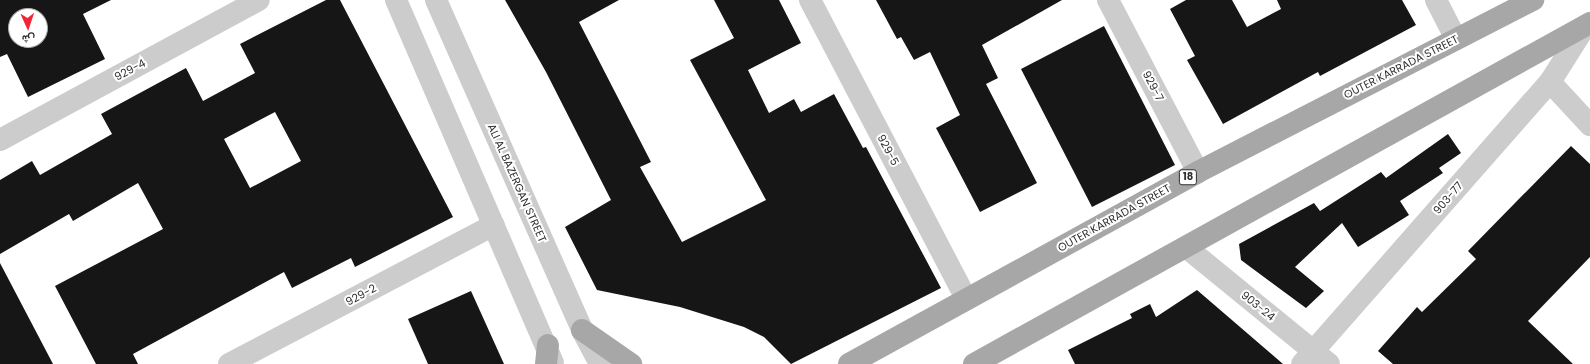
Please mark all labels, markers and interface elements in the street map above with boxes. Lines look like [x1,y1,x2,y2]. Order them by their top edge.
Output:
north arrow [8,8,48,48]
text: ش [22,31,36,47]
street label: OUTER KARRADA STREET [1342,32,1460,102]
street label: 929-4 [112,56,148,84]
street label: 929-7 [1140,69,1166,103]
street label: ALI AL BAZERGAN STREET [485,122,549,244]
street label: 929-5 [874,132,902,168]
road number: 18 [1178,169,1198,185]
street label: 903-77 [1430,179,1466,217]
street label: OUTER KARRADA STREET [1055,182,1173,254]
street label: 929-2 [344,282,378,308]
street label: 903-24 [1238,288,1278,324]

